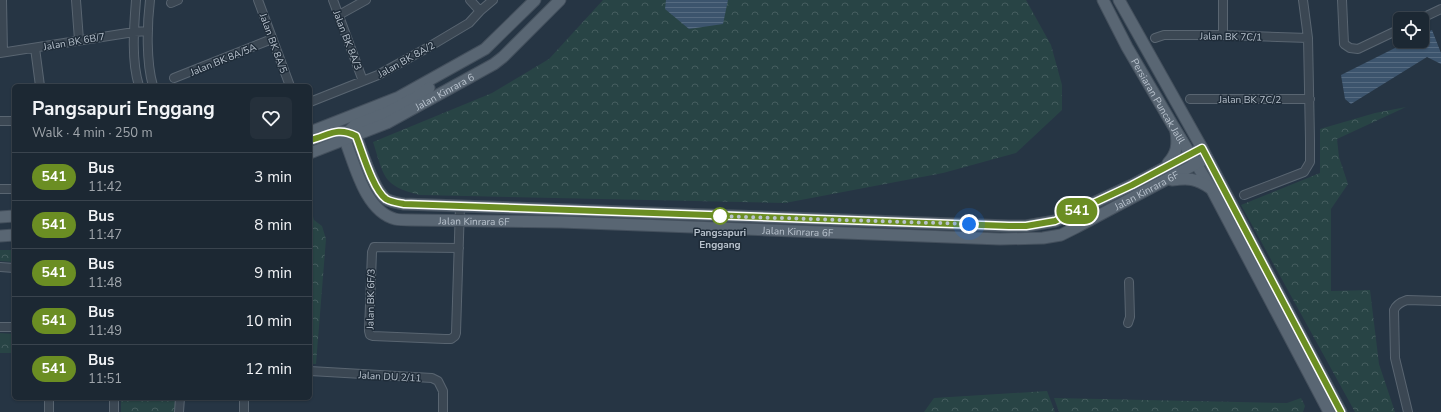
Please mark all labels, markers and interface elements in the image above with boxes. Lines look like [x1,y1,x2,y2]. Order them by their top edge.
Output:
street label: Jalan BK 8A/3 [329,7,365,72]
street label: Jalan BK 8A/5 [255,10,290,75]
map controls [1393,12,1429,48]
button: locate [1393,12,1429,48]
street label: Jalan BK 7C/1 [1199,29,1262,45]
street label: Jalan BK 6B/7 [41,30,106,54]
street label: Jalan BK 8A/2 [375,38,437,82]
street label: Jalan BK 8A/5A [187,40,259,80]
street label: Persiaran Puncak Jalil [1127,56,1188,146]
street label: Jalan Kinrara 6 [412,70,477,115]
street label: Jalan BK 7C/2 [1218,93,1281,107]
text: Pangsapuri Enggang [32,96,215,122]
button: heart [250,97,292,139]
text: Walk · 4 min · 250 m [32,124,153,142]
text: Bus [88,158,114,178]
text: 541 [41,167,67,186]
text: 3 min [254,167,292,187]
street label: Jalan Kinrara 6F [1111,168,1182,214]
text: 11:42 [88,178,122,196]
line badge: 541 [1054,198,1100,224]
text: 541 [1064,201,1090,220]
text: Bus [88,206,114,226]
marker: Pangsapuri Enggang [711,207,729,225]
street label: Jalan Kinrara 6F [437,214,510,229]
your location [959,214,979,234]
text: 541 [41,215,67,234]
text: 8 min [254,215,292,235]
street label: Jalan Kinrara 6F [761,224,834,241]
text: 11:47 [88,226,122,244]
place label: Pangsapuri Enggang [694,226,746,252]
text: Bus [88,254,114,274]
text: 541 [41,263,67,282]
text: 9 min [254,263,292,283]
street label: Jalan BK 6F/3 [363,269,379,330]
text: 11:48 [88,274,122,292]
text: Bus [88,302,114,322]
text: 541 [41,311,67,330]
text: 10 min [245,311,292,331]
text: 11:49 [88,322,122,340]
text: Bus [88,350,114,370]
text: 541 [41,359,67,378]
text: 12 min [245,359,292,379]
street label: Jalan DU 2/11 [357,368,422,386]
text: 11:51 [88,370,122,388]

